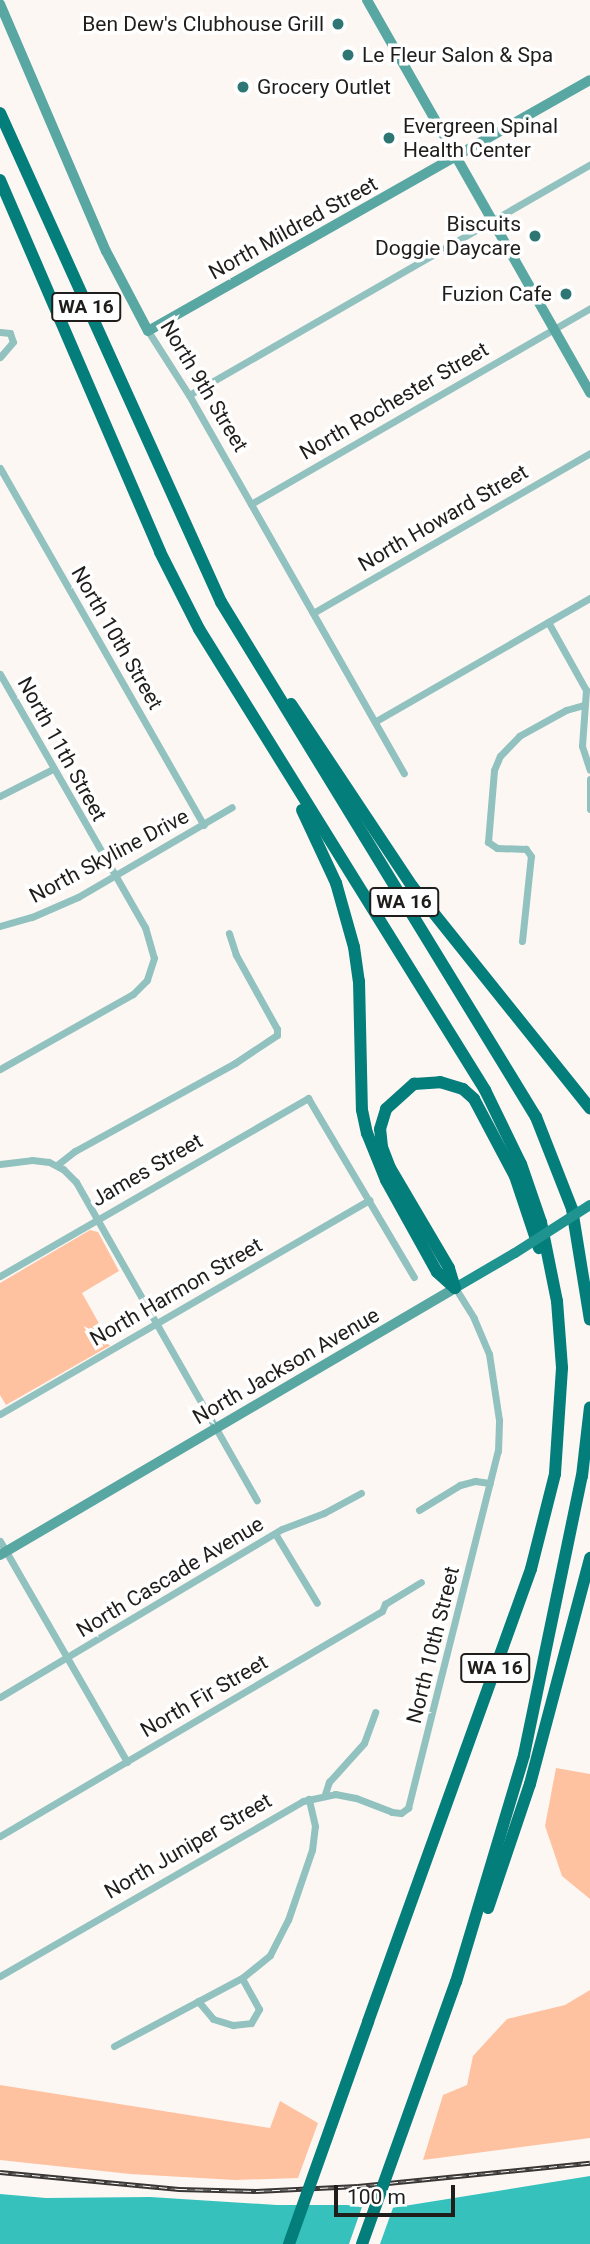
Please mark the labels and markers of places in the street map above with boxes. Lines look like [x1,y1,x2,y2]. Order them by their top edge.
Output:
place label: Ben Dew's Clubhouse Grill [82,11,324,37]
marker: Ben Dew's Clubhouse Grill [330,16,346,32]
place label: Le Fleur Salon & Spa [362,42,553,68]
marker: Le Fleur Salon & Spa [340,47,356,63]
place label: Grocery Outlet [257,74,391,100]
marker: Grocery Outlet [235,79,251,95]
place label: Evergreen Spinal Health Center [403,113,558,163]
marker: Evergreen Spinal Health Center [381,130,397,146]
place label: Biscuits Doggie Daycare [375,211,521,261]
marker: Biscuits Doggie Daycare [527,228,543,244]
place label: Fuzion Cafe [441,281,552,307]
marker: Fuzion Cafe [558,286,574,302]

